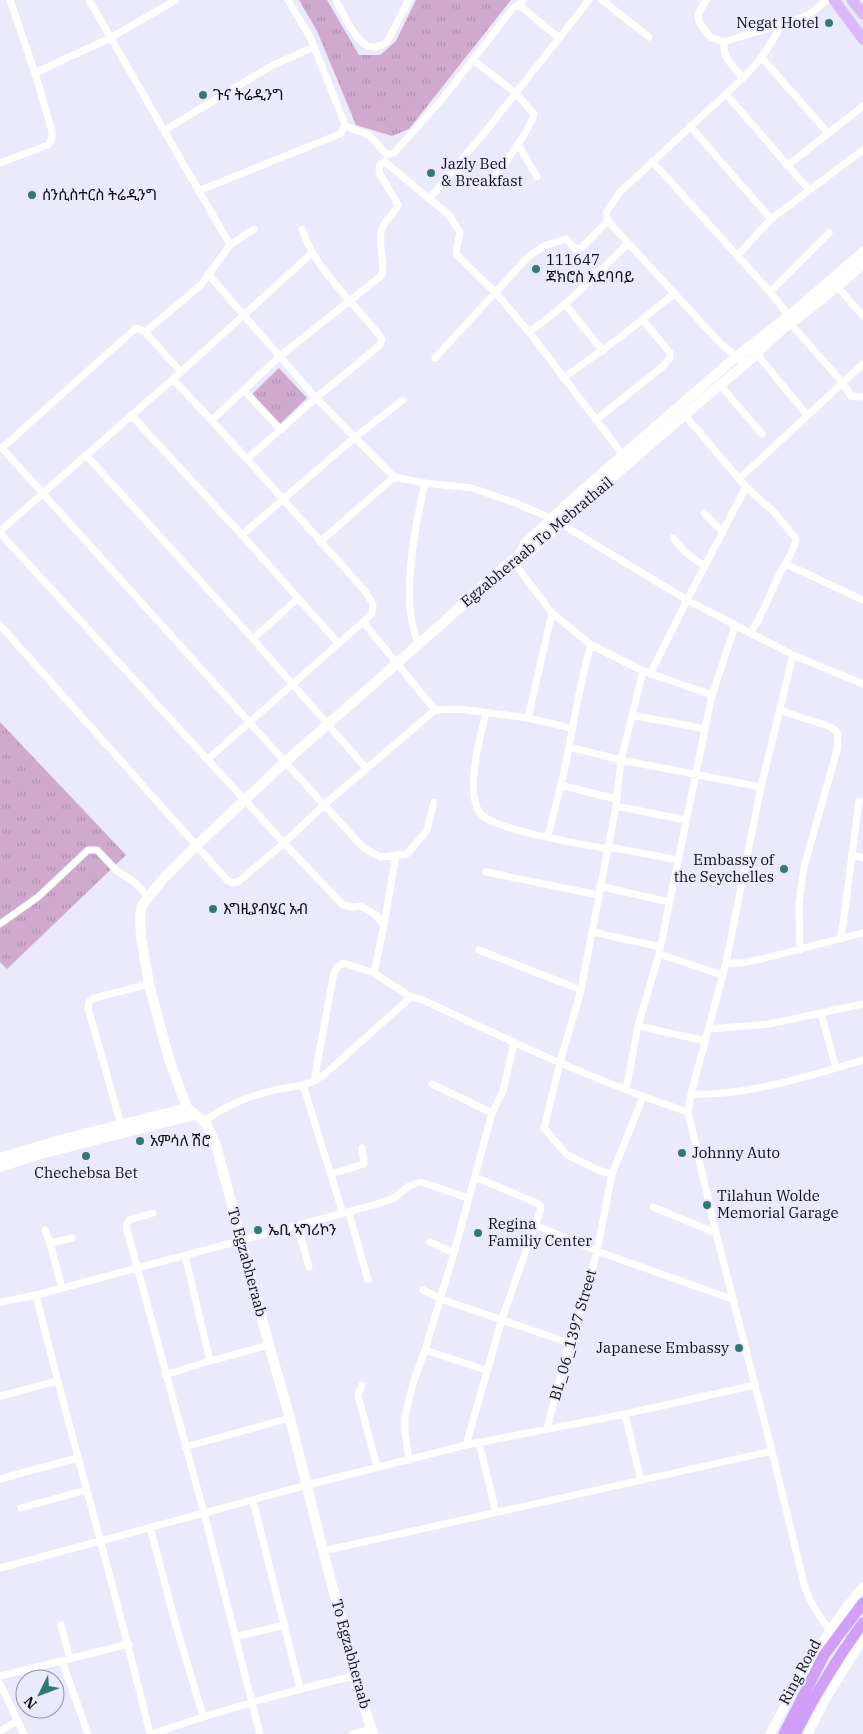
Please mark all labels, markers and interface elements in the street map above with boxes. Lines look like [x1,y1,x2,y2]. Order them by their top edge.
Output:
place label: Negat Hotel [736,13,819,32]
marker: Negat Hotel [823,17,835,29]
place label: ጉና ትሬዲንግ [213,85,284,104]
marker: ጉና ትሬዲንግ [197,89,209,101]
place label: Jazly Bed & Breakfast [441,154,523,190]
marker: Jazly Bed & Breakfast [425,167,437,179]
place label: ሰንሲስተርስ ትሬዲንግ [42,185,157,204]
marker: ሰንሲስተርስ ትሬዲንግ [26,189,38,201]
place label: 111647 ጃክሮስ አደባባይ [546,250,634,286]
marker: 111647 ጃክሮስ አደባባይ [530,263,542,275]
street label: Egzabheraab To Mebrathail [457,472,617,611]
place label: Embassy of the Seychelles [674,850,775,886]
marker: Embassy of the Seychelles [778,863,790,875]
place label: እግዚያብሄር አብ [223,899,308,918]
marker: እግዚያብሄር አብ [207,903,219,915]
place label: አምሳለ ሽሮ [150,1131,211,1150]
marker: አምሳለ ሽሮ [134,1135,146,1147]
place label: Johnny Auto [692,1143,780,1162]
marker: Johnny Auto [676,1147,688,1159]
marker: Chechebsa Bet [80,1150,92,1162]
place label: Chechebsa Bet [34,1163,138,1182]
place label: Tilahun Wolde Memorial Garage [717,1186,838,1222]
marker: Tilahun Wolde Memorial Garage [701,1199,713,1211]
street label: To Egzabheraab [224,1205,271,1319]
place label: Regina Familiy Center [488,1214,592,1250]
place label: ኤቢ ኣግሪኮን [268,1220,336,1239]
marker: ኤቢ ኣግሪኮን [252,1224,264,1236]
marker: Regina Familiy Center [472,1227,484,1239]
street label: BL_06_1397 Street [545,1267,600,1403]
place label: Japanese Embassy [596,1338,729,1357]
marker: Japanese Embassy [733,1342,745,1354]
street label: To Egzabheraab [328,1597,375,1711]
street label: Ring Road [774,1636,825,1708]
north arrow [15,1669,65,1719]
text: N [20,1693,41,1713]

